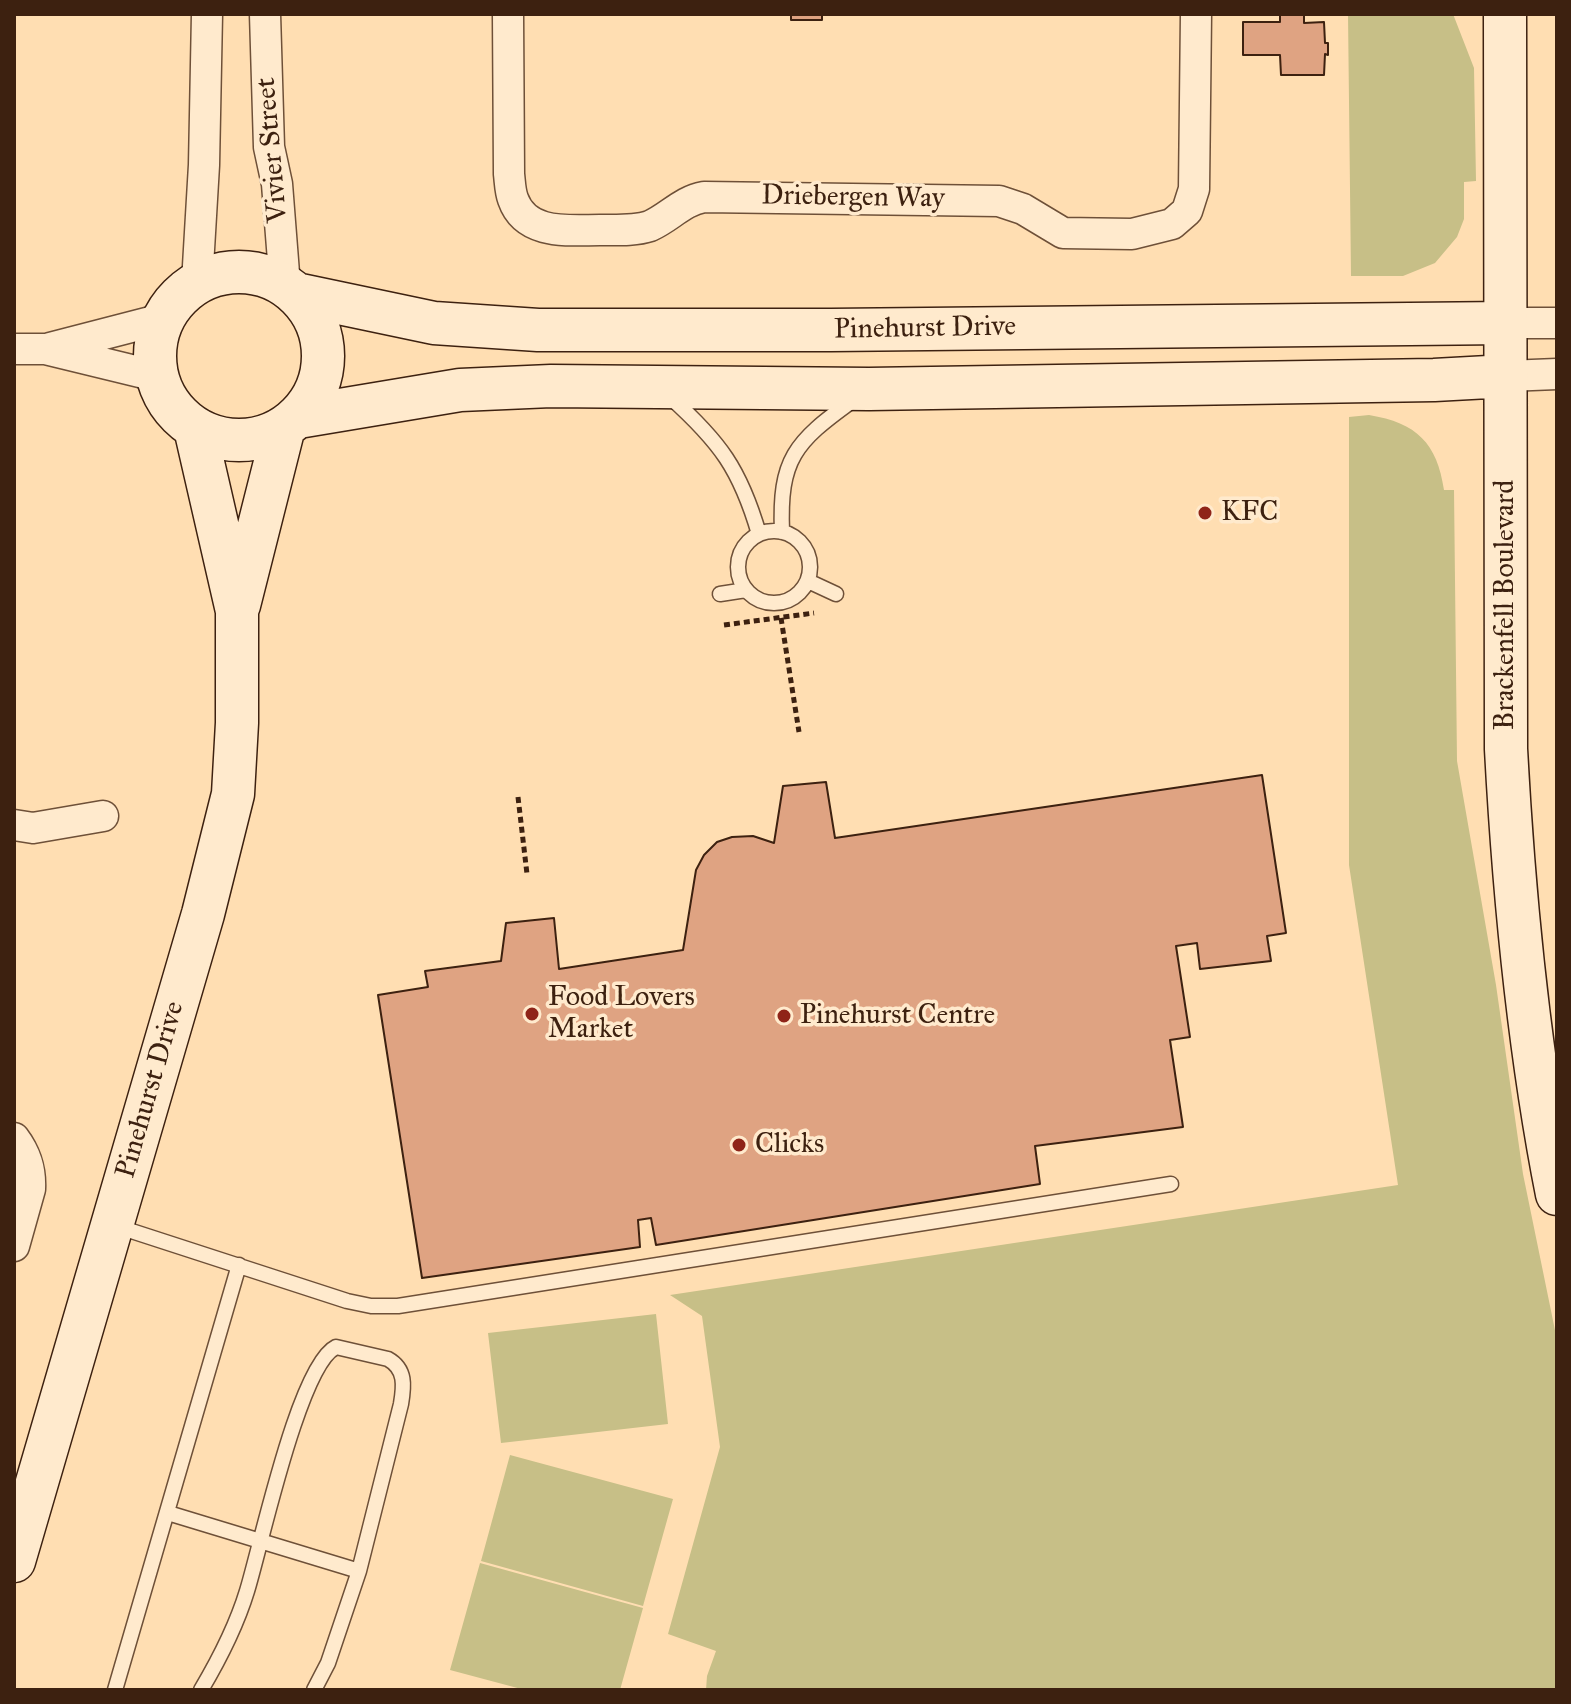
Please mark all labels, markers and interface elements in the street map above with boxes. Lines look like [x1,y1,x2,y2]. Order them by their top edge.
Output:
street label: Vivier Street [250,76,296,224]
street label: Driebergen Way [761,180,945,216]
street label: Pinehurst Drive [834,311,1016,347]
street label: Brackenfell Boulevard [1489,480,1523,730]
place label: KFC [1221,496,1278,530]
marker: KFC [1196,504,1214,522]
place label: Food Lovers Market [548,981,695,1047]
street label: Pinehurst Drive [110,998,192,1182]
place label: Pinehurst Centre [800,999,995,1033]
marker: Food Lovers Market [523,1005,541,1023]
marker: Pinehurst Centre [775,1007,793,1025]
place label: Clicks [755,1128,824,1162]
marker: Clicks [730,1136,748,1154]

